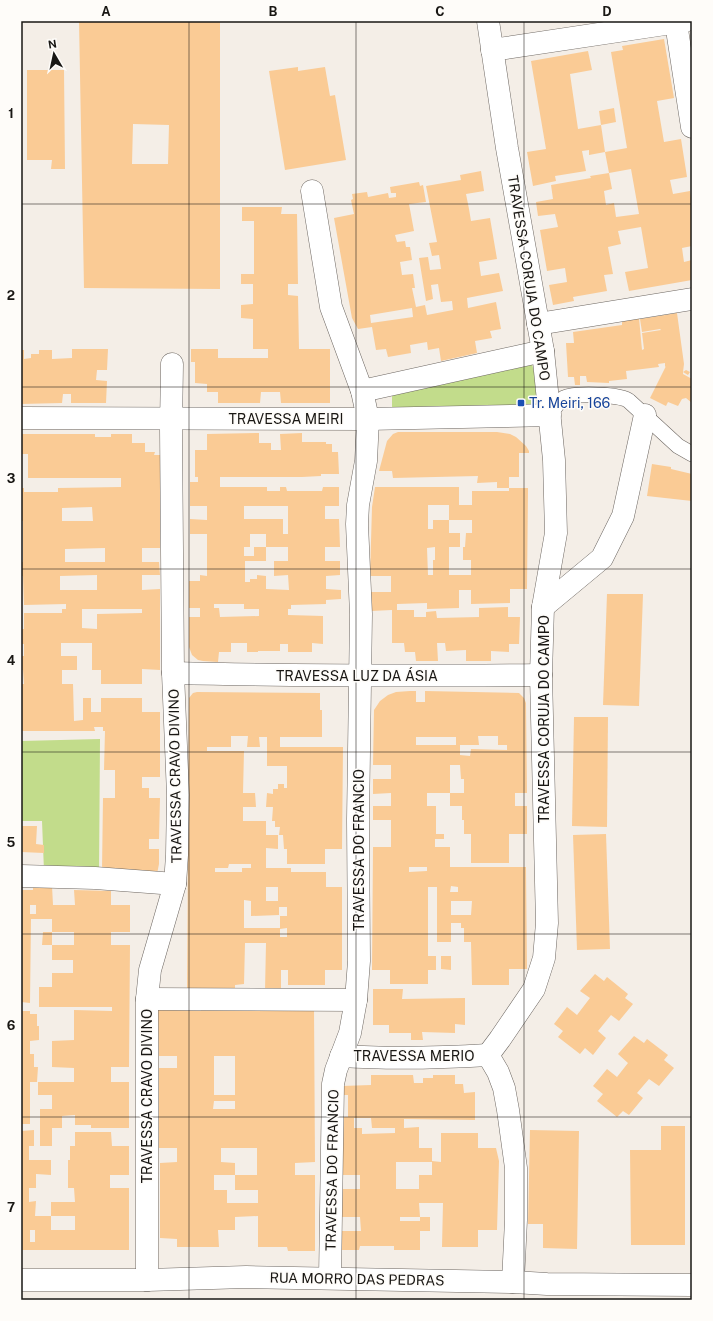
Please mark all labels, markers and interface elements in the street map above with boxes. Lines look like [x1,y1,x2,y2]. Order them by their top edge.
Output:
text: A [101,4,111,19]
text: B [269,4,278,19]
text: C [435,4,445,19]
text: D [602,4,612,19]
north arrow [34,34,74,74]
text: N [47,38,58,51]
text: 1 [8,106,14,121]
street label: TRAVESSA CORUJA DO CAMPO [505,174,553,382]
text: 2 [7,288,15,303]
place label: Tr. Meiri, 166 [529,395,611,411]
marker: Tr. Meiri, 166 [516,398,526,408]
street label: TRAVESSA MEIRI [229,411,343,427]
text: 3 [7,471,16,486]
street label: TRAVESSA CORUJA DO CAMPO [536,615,552,823]
text: 4 [7,653,16,668]
street label: TRAVESSA LUZ DA ÁSIA [276,667,438,684]
street label: TRAVESSA CRAVO DIVINO [165,689,185,863]
street label: TRAVESSA DO FRANCIO [351,769,367,931]
text: 5 [7,835,16,850]
street label: TRAVESSA CRAVO DIVINO [139,1009,155,1183]
text: 6 [7,1018,16,1033]
street label: TRAVESSA MERIO [353,1048,475,1064]
street label: TRAVESSA DO FRANCIO [323,1089,341,1251]
text: 7 [7,1200,15,1215]
street label: RUA MORRO DAS PEDRAS [269,1269,445,1289]

